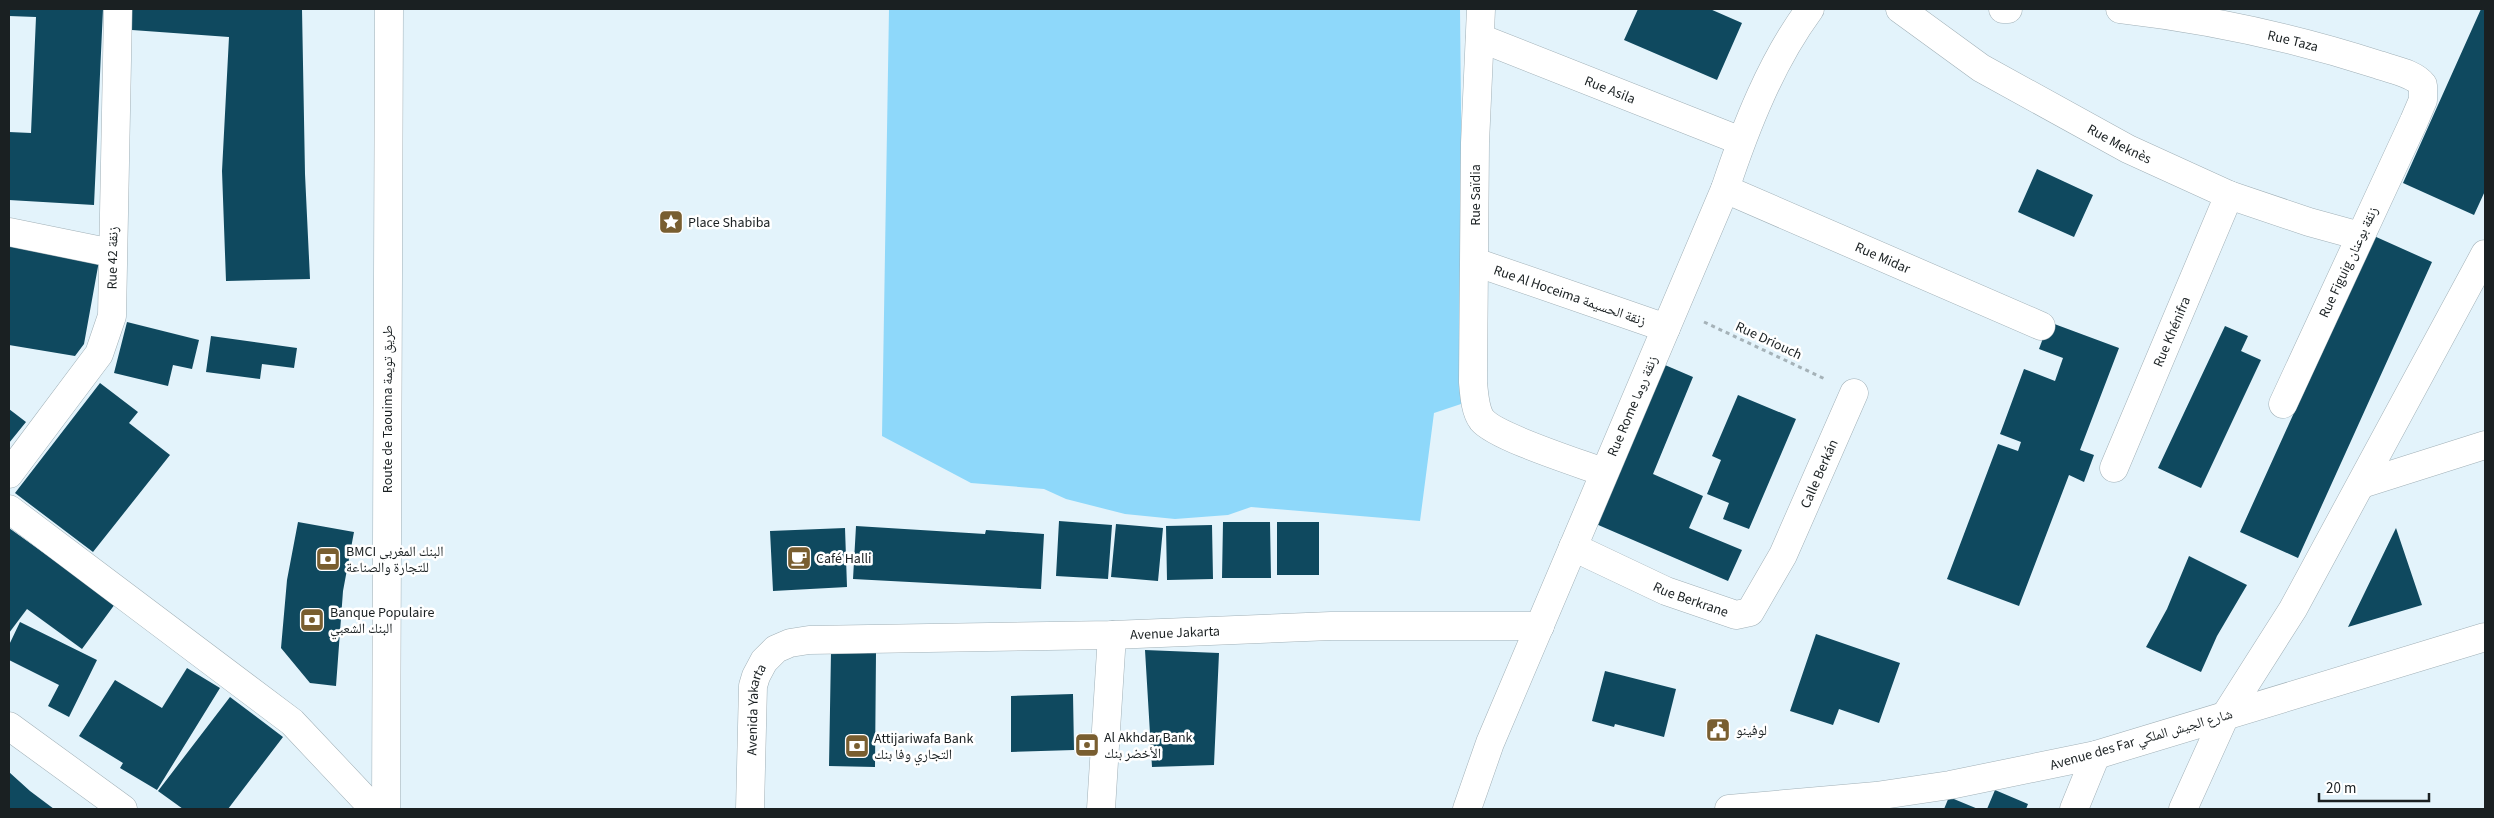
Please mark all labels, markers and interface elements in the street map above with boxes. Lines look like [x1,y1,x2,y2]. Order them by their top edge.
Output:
street label: Rue Taza [2265,26,2320,58]
street label: Rue Asila [1581,71,1638,109]
street label: Rue Meknès [2083,119,2155,169]
street label: Rue Saïdia [1466,164,1486,226]
street label: Rue Figuig زنقة بوعنان [2314,203,2383,321]
place icon: Place Shabiba [658,209,684,235]
place label: Place Shabiba [688,213,770,233]
street label: Rue 42 زنقة [102,226,124,290]
street label: Rue Midar [1852,237,1913,279]
street label: Rue Al Hoceima زنقة الحسيمة [1491,260,1648,331]
street label: Rue Khénifra [2149,294,2196,370]
street label: Rue Driouch [1732,317,1805,365]
street label: Route de Taouima طريق تويمة [378,325,398,493]
street label: Rue Rome زنقة روما [1603,353,1663,460]
street label: Calle Berkán [1796,436,1844,512]
place label: BMCI البنك المغربي للتجارة والصناعة [346,542,443,578]
cafe icon: Café Halli [786,545,812,571]
bank icon: BMCI البنك المغربي للتجارة والصناعة [315,546,341,572]
place label: Café Halli [816,549,872,569]
street label: Rue Berkrane [1649,577,1731,623]
place label: Banque Populaire البنك الشعبي [330,603,434,640]
bank icon: Banque Populaire البنك الشعبي [299,607,325,633]
street label: Avenue Jakarta [1130,622,1220,645]
street label: Avenida Yakarta [742,660,772,756]
street label: Avenue des Far شارع الجيش الملكي [2048,704,2235,776]
public building icon: لوفينو [1705,717,1731,743]
place label: لوفينو [1736,721,1767,741]
place label: Al Akhdar Bank الأخضر بنك [1104,728,1193,764]
place label: Attijariwafa Bank التجاري وفا بنك [874,729,973,766]
bank icon: Al Akhdar Bank الأخضر بنك [1074,732,1100,758]
bank icon: Attijariwafa Bank التجاري وفا بنك [844,733,870,759]
scale bar [2319,770,2429,802]
text: 20 m [2326,778,2356,799]

